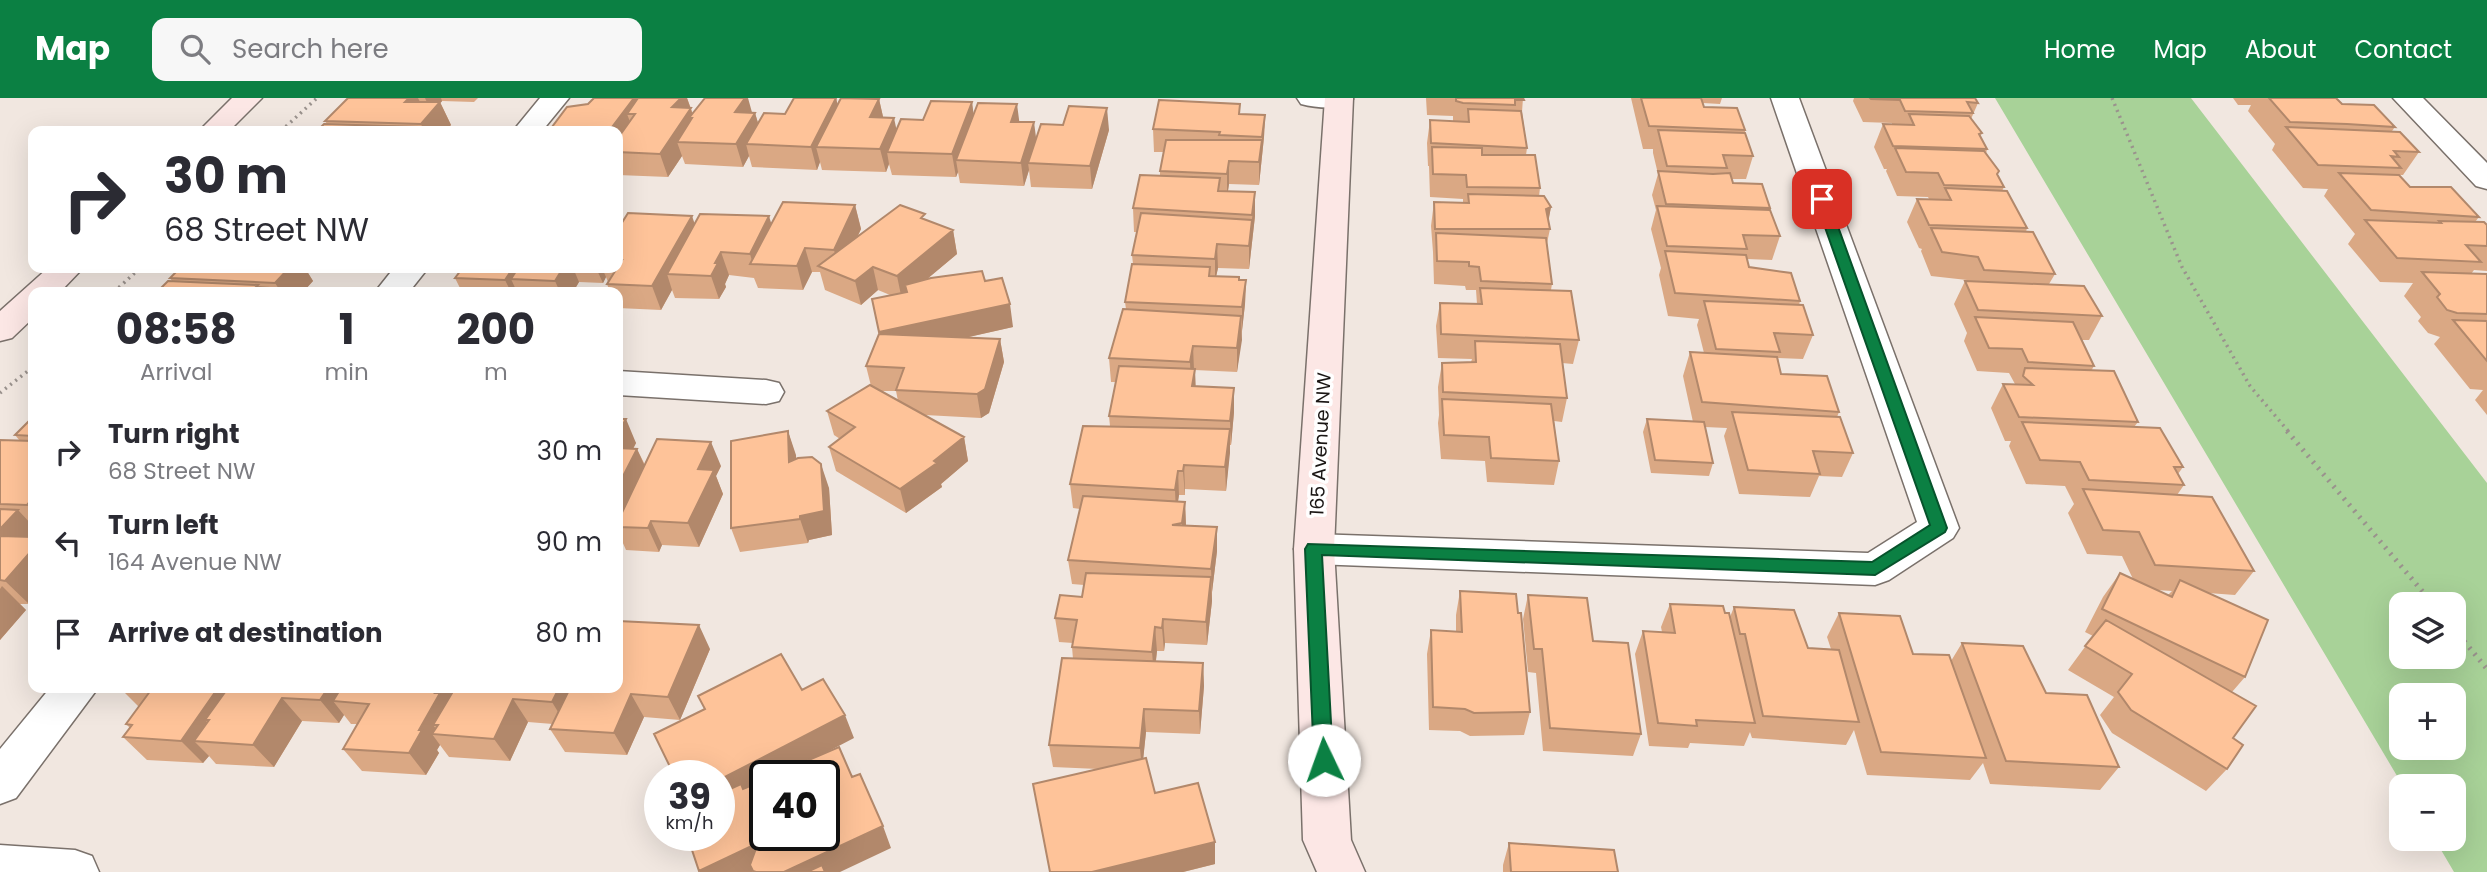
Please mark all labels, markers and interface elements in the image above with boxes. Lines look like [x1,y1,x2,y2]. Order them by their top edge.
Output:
search box [152,18,642,81]
text: Map [35,25,110,72]
icon: search [176,30,214,68]
text: Search here [232,31,389,67]
text: Home [2044,33,2116,66]
text: Map [2154,33,2207,66]
text: About [2245,33,2316,66]
text: Contact [2354,33,2452,66]
text: 30 m [164,142,288,210]
icon: right [49,154,140,245]
pin [1792,169,1852,229]
icon: arrive [1803,180,1841,218]
text: 68 Street NW [164,207,369,252]
text: 08:58 [116,300,237,359]
text: 1 [339,300,355,359]
text: 200 [456,300,535,359]
text: Arrival [140,356,213,388]
text: min [325,356,369,388]
text: m [484,356,508,388]
street label: 165 Avenue NW [1303,371,1338,516]
text: Turn right [108,416,240,452]
icon: right [49,433,87,471]
text: 30 m [537,433,602,469]
text: 68 Street NW [108,455,255,487]
text: Turn left [108,507,219,543]
icon: left [49,524,87,562]
text: 90 m [536,524,602,560]
text: 164 Avenue NW [108,546,282,578]
map controls [2389,592,2466,851]
button: layers [2389,592,2466,669]
icon: arrive [49,615,87,653]
text: Arrive at destination [108,615,383,651]
text: 80 m [536,615,602,651]
button: + [2389,683,2466,760]
position arrow [1287,723,1361,797]
speed limit sign: 40 [749,760,840,851]
text: 39 [668,772,711,821]
button: − [2389,774,2466,851]
text: km/h [666,810,713,835]

